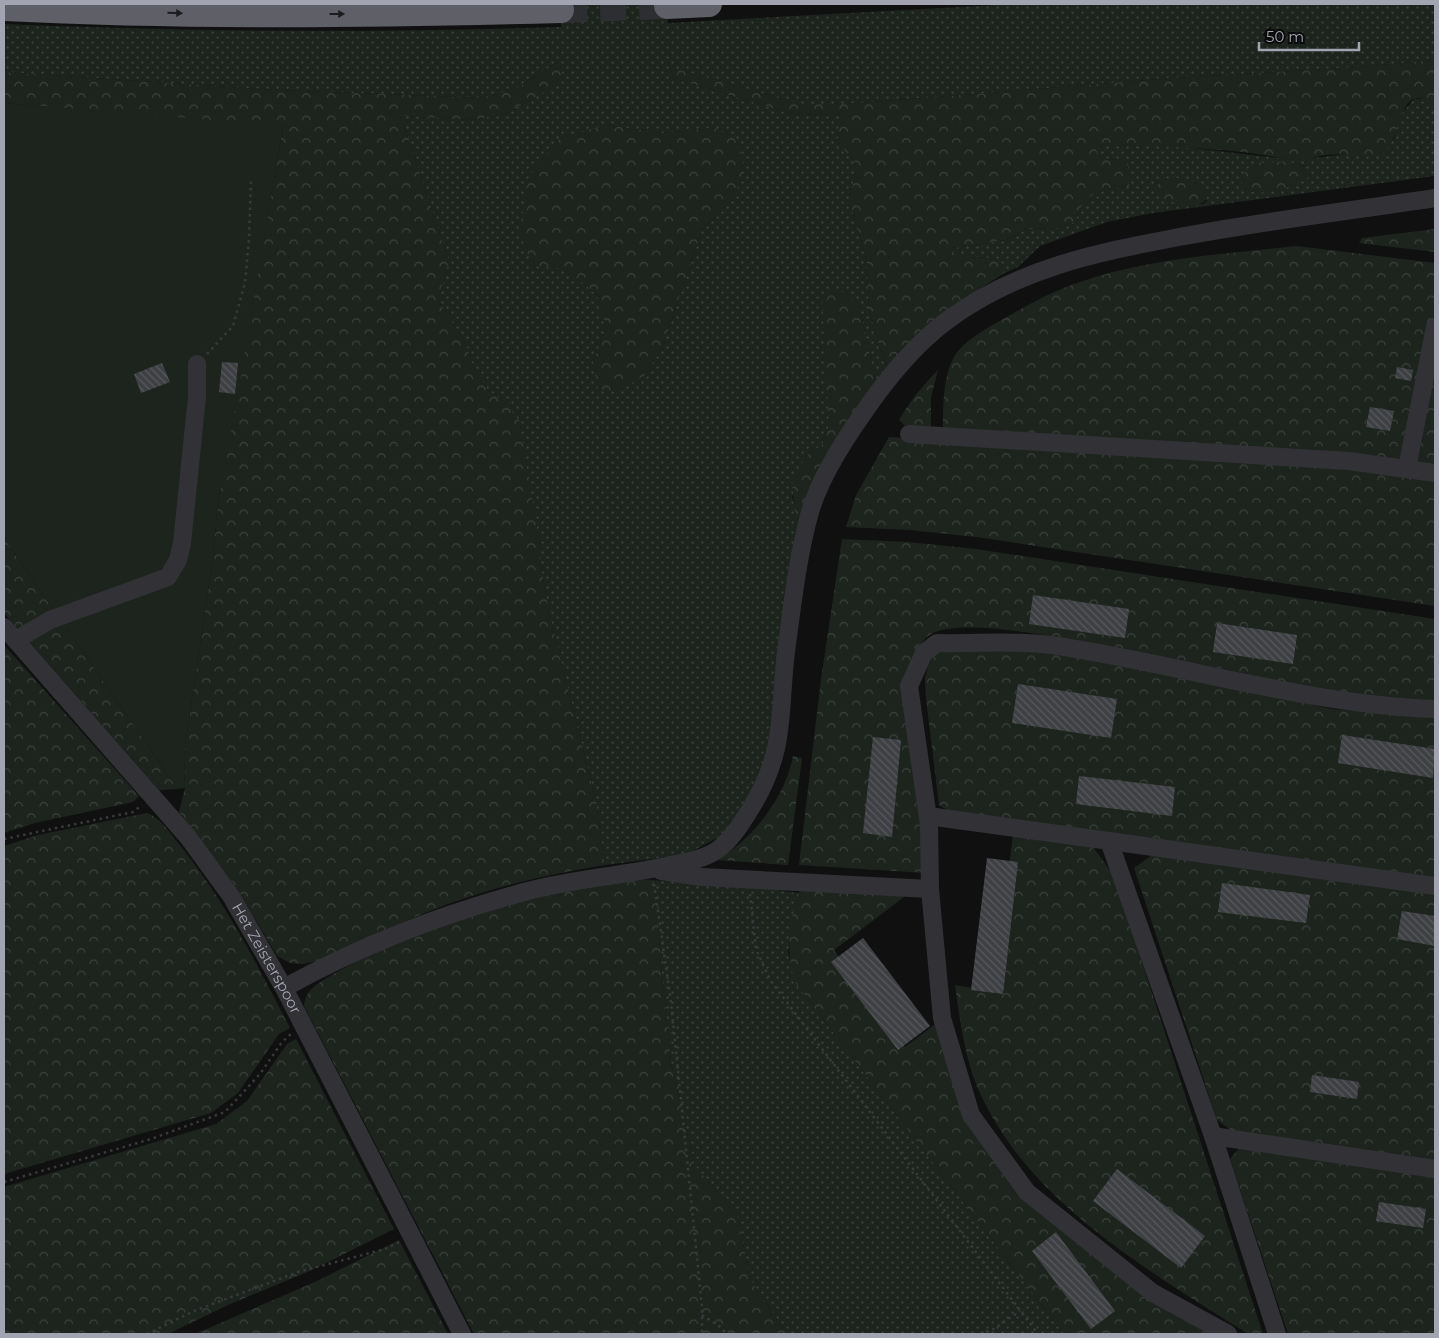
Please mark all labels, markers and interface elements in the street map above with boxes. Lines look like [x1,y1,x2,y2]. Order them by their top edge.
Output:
one-way arrow [167,9,183,17]
one-way arrow [330,10,346,18]
scale bar [1259,20,1359,52]
text: 50 m [1266,27,1304,46]
street label: Het Zeisterspoor [228,899,306,1017]

